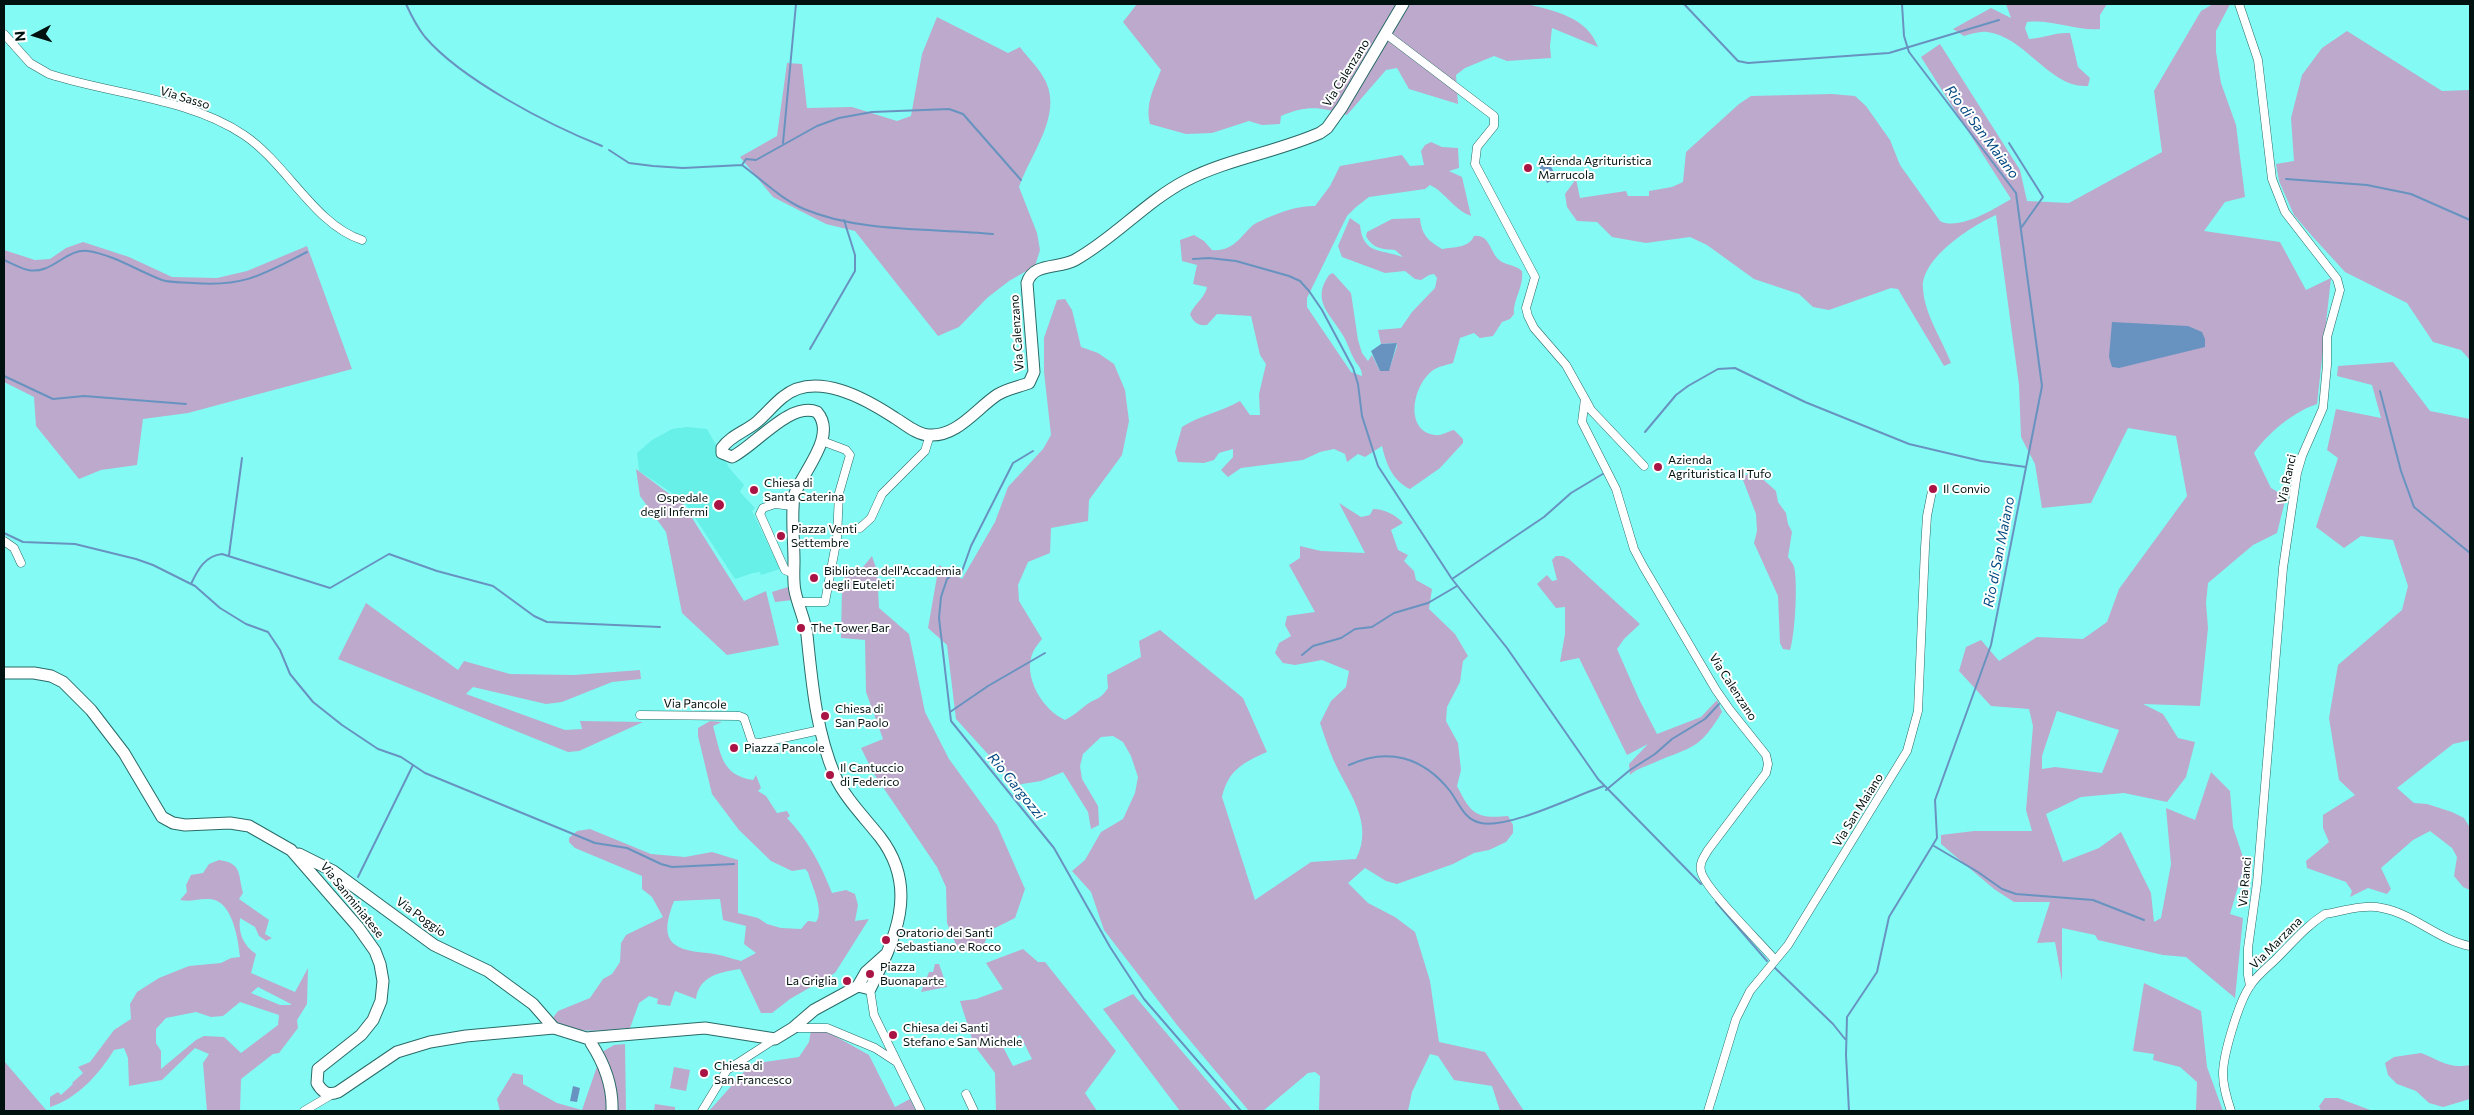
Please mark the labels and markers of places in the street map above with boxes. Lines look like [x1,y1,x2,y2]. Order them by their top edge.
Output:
place label: Azienda Agrituristica Marrucola [1538,154,1652,182]
marker: Azienda Agrituristica Marrucola [1522,162,1534,174]
place label: Azienda Agrituristica Il Tufo [1668,453,1772,481]
marker: Azienda Agrituristica Il Tufo [1652,461,1664,473]
place label: Chiesa di Santa Caterina [764,476,844,504]
place label: Il Convio [1943,482,1990,496]
marker: Il Convio [1927,483,1939,495]
marker: Chiesa di Santa Caterina [748,484,760,496]
place label: Ospedale degli Infermi [640,491,708,519]
marker: Ospedale degli Infermi [712,498,726,512]
place label: Piazza Venti Settembre [791,522,857,550]
marker: Piazza Venti Settembre [775,530,787,542]
place label: Biblioteca dell'Accademia degli Euteleti [824,564,961,592]
marker: Biblioteca dell'Accademia degli Euteleti [808,572,820,584]
place label: The Tower Bar [811,621,890,635]
marker: The Tower Bar [795,622,807,634]
place label: Chiesa di San Paolo [835,702,889,730]
marker: Chiesa di San Paolo [819,710,831,722]
place label: Piazza Pancole [744,741,825,755]
marker: Piazza Pancole [728,742,740,754]
place label: Il Cantuccio di Federico [840,761,904,789]
marker: Il Cantuccio di Federico [824,769,836,781]
place label: Oratorio dei Santi Sebastiano e Rocco [896,926,1001,954]
marker: Oratorio dei Santi Sebastiano e Rocco [880,934,892,946]
place label: Piazza Buonaparte [880,960,944,988]
marker: Piazza Buonaparte [864,968,876,980]
place label: La Griglia [786,974,837,988]
marker: La Griglia [841,975,853,987]
place label: Chiesa dei Santi Stefano e San Michele [903,1021,1022,1049]
marker: Chiesa dei Santi Stefano e San Michele [887,1029,899,1041]
place label: Chiesa di San Francesco [714,1059,792,1087]
marker: Chiesa di San Francesco [698,1067,710,1079]

